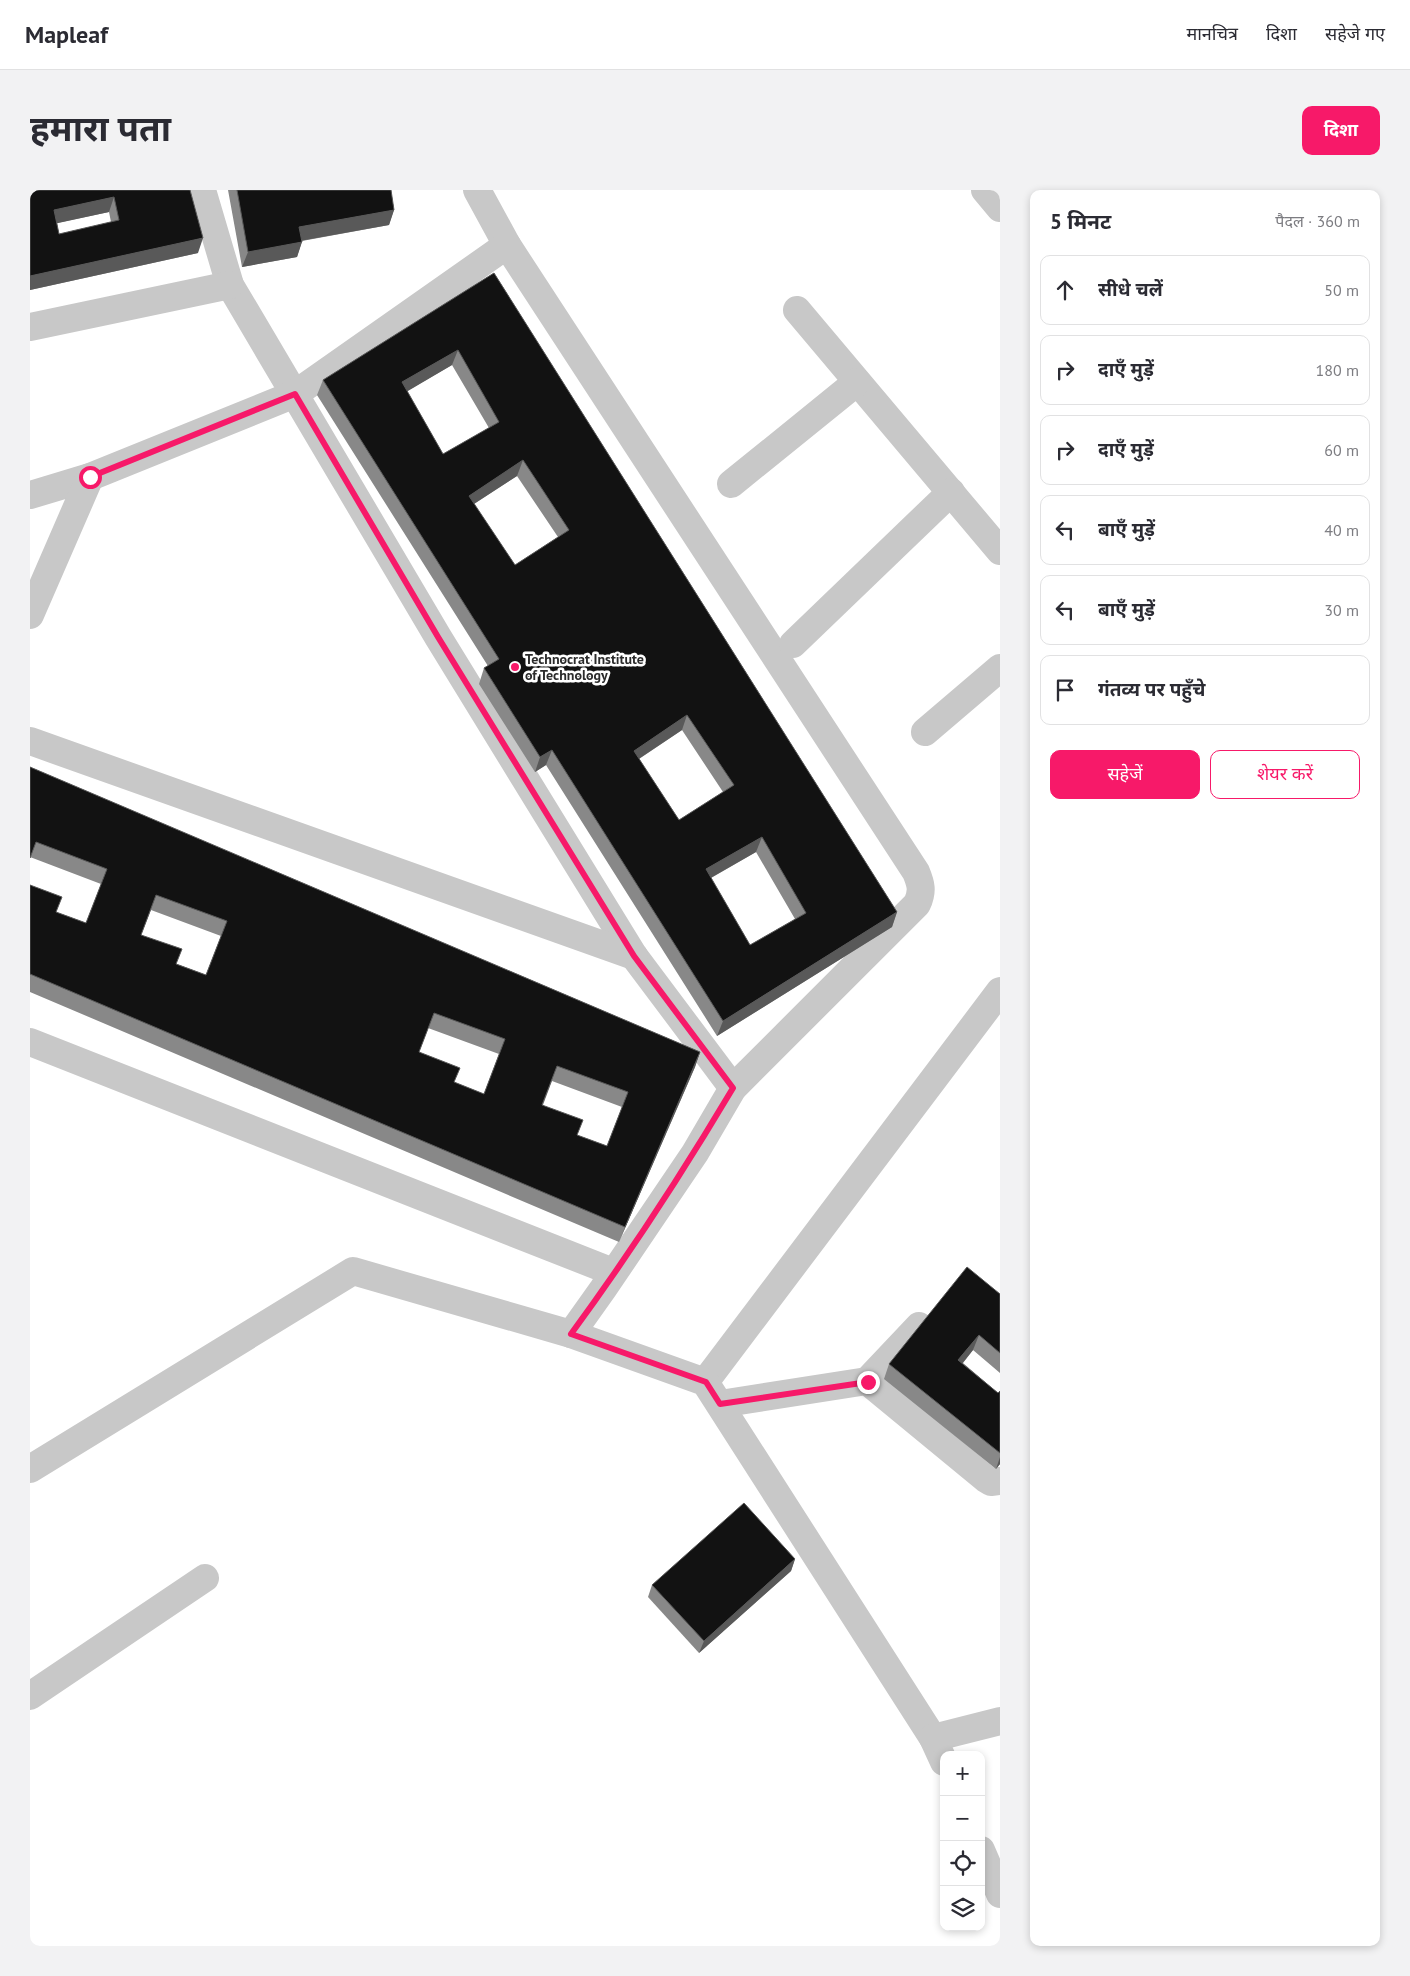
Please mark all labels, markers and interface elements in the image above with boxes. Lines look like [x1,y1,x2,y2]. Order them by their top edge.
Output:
text: Mapleaf [25,19,108,50]
text: मानचित्र [1186,22,1238,45]
text: दिशा [1266,22,1297,45]
text: सहेजे गए [1325,22,1385,45]
text: हमारा पता [30,105,171,151]
button: दिशा [1302,106,1380,155]
text: 5 मिनट [1050,208,1111,235]
text: पैदल · 360 m [1275,211,1360,231]
icon: ahead [1051,276,1079,304]
text: सीधे चलें [1098,277,1163,301]
text: 50 m [1324,280,1359,300]
icon: right [1051,356,1079,384]
text: दाएँ मुड़ें [1098,357,1154,381]
text: 180 m [1316,360,1359,380]
icon: right [1051,436,1079,464]
text: दाएँ मुड़ें [1098,437,1154,461]
text: 60 m [1324,440,1359,460]
route start [79,466,102,489]
icon: left [1051,516,1079,544]
text: बाएँ मुड़ें [1098,517,1155,541]
text: 40 m [1324,520,1359,540]
icon: left [1051,596,1079,624]
text: बाएँ मुड़ें [1098,597,1155,621]
text: 30 m [1324,600,1359,620]
place label: Technocrat Institute of Technology [525,650,644,684]
marker: Technocrat Institute of Technology [509,661,521,673]
icon: arrive [1051,676,1079,704]
text: गंतव्य पर पहुँचे [1098,677,1205,701]
button: सहेजें [1050,750,1200,799]
button: शेयर करें [1210,750,1360,799]
route end [857,1371,880,1394]
map controls [940,1751,985,1931]
button: + [940,1751,985,1796]
button: − [940,1796,985,1841]
button: locate [940,1841,985,1886]
button: layers [940,1886,985,1931]

